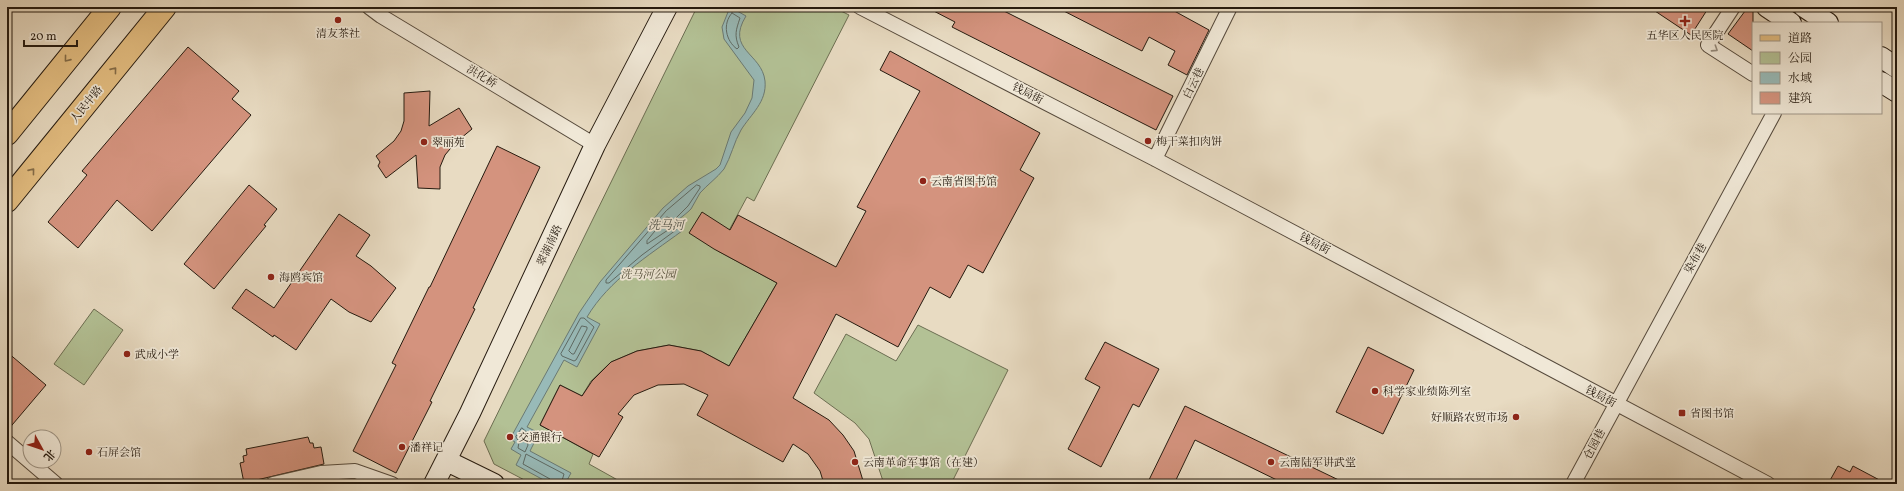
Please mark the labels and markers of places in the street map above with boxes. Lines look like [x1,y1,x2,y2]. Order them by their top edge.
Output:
marker: 清友茶社 [333,15,343,25]
marker: 五华区人民医院 [1679,15,1691,27]
place label: 清友茶社 [316,27,360,42]
place label: 五华区人民医院 [1647,29,1724,44]
place label: 梅干菜扣肉饼 [1156,135,1222,150]
place label: 翠丽苑 [432,136,465,151]
marker: 梅干菜扣肉饼 [1143,136,1153,146]
marker: 翠丽苑 [419,137,429,147]
place label: 云南省图书馆 [931,175,997,190]
marker: 云南省图书馆 [918,176,928,186]
place label: 海鸥宾馆 [279,271,323,286]
marker: 海鸥宾馆 [266,272,276,282]
place label: 武成小学 [135,348,179,363]
marker: 武成小学 [122,349,132,359]
place label: 科学家业绩陈列室 [1383,385,1471,400]
marker: 科学家业绩陈列室 [1370,386,1380,396]
place label: 省图书馆 [1690,407,1734,422]
marker: 省图书馆 [1677,408,1687,418]
place label: 好顺路农贸市场 [1431,411,1508,426]
marker: 好顺路农贸市场 [1511,412,1521,422]
place label: 交通银行 [518,431,562,446]
marker: 交通银行 [505,432,515,442]
place label: 潘祥记 [410,441,443,456]
marker: 潘祥记 [397,442,407,452]
place label: 石屏会馆 [97,446,141,461]
marker: 石屏会馆 [84,447,94,457]
place label: 云南革命军事馆（在建） [863,456,984,471]
place label: 云南陆军讲武堂 [1279,456,1356,471]
marker: 云南革命军事馆（在建） [850,457,860,467]
marker: 云南陆军讲武堂 [1266,457,1276,467]

